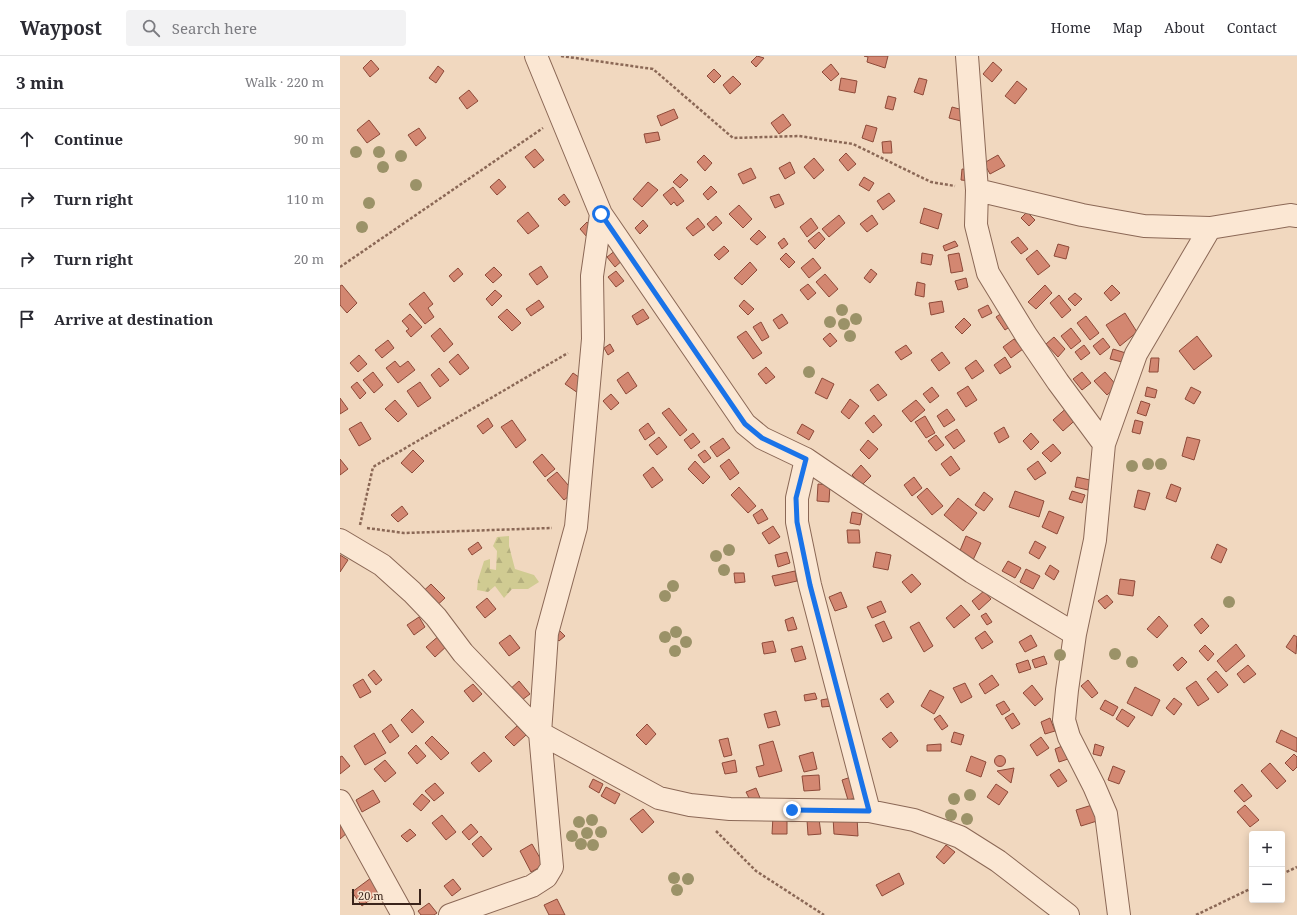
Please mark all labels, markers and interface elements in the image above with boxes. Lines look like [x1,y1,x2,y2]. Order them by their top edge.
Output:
search box [126,10,406,46]
text: Waypost [20,15,102,41]
icon: search [140,17,162,39]
text: Search here [172,18,257,38]
text: Home [1051,18,1091,37]
text: Map [1113,18,1142,37]
text: About [1164,18,1205,37]
text: Contact [1227,18,1277,37]
text: 3 min [16,71,64,94]
text: Walk · 220 m [245,73,324,91]
icon: ahead [16,128,38,150]
text: Continue [54,129,123,149]
text: 90 m [294,130,324,148]
icon: right [16,188,38,210]
text: Turn right [54,189,133,209]
text: 110 m [287,190,324,208]
route start [592,205,610,223]
icon: right [16,248,38,270]
text: Turn right [54,249,133,269]
text: 20 m [294,250,324,268]
icon: arrive [16,308,38,330]
text: Arrive at destination [54,309,213,329]
route end [783,801,801,819]
map controls [1249,831,1285,903]
button: + [1249,831,1285,867]
button: − [1249,867,1285,903]
scale bar [352,887,421,906]
text: 20 m [358,888,384,903]

